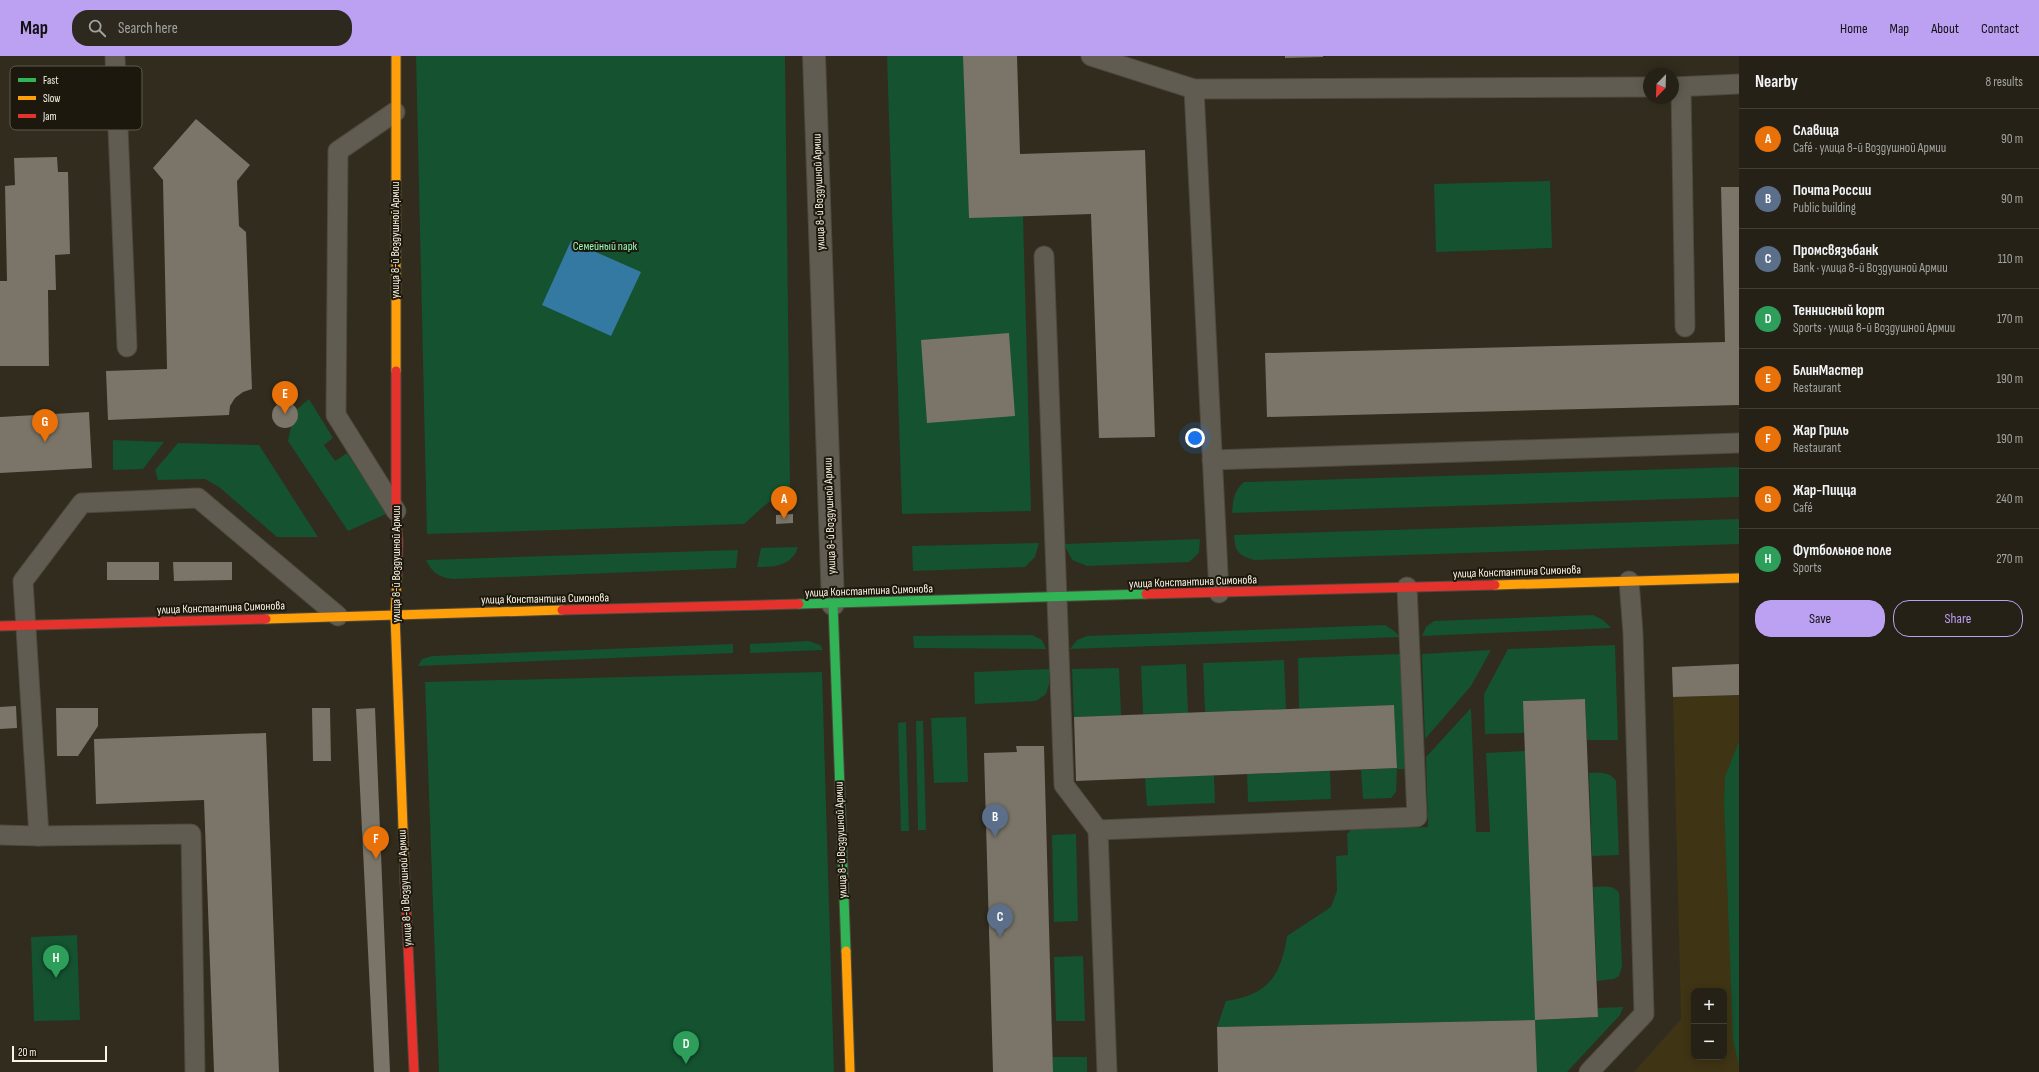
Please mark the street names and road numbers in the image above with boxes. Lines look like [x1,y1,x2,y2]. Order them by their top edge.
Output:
street label: улица 8-й Воздушной Армии [809,133,829,251]
street label: улица 8-й Воздушной Армии [388,182,403,298]
street label: улица 8-й Воздушной Армии [820,457,840,575]
street label: улица 8-й Воздушной Армии [389,506,404,622]
street label: улица Константина Симонова [1453,562,1582,582]
street label: улица Константина Симонова [1129,572,1258,592]
street label: улица Константина Симонова [805,581,934,601]
street label: улица Константина Симонова [481,590,610,608]
street label: улица Константина Симонова [157,598,286,618]
street label: улица 8-й Воздушной Армии [831,781,851,899]
street label: улица 8-й Воздушной Армии [394,829,416,947]

